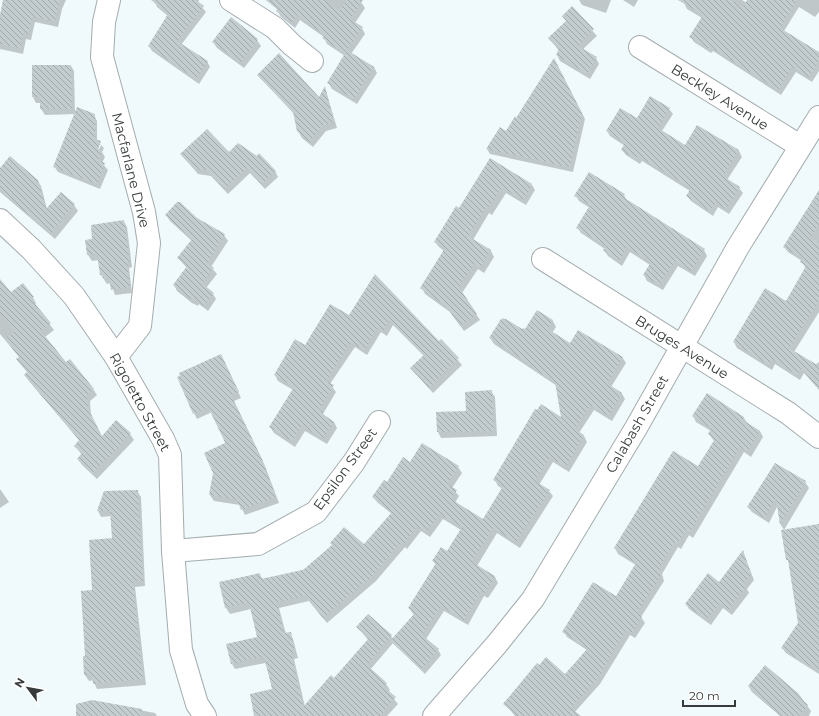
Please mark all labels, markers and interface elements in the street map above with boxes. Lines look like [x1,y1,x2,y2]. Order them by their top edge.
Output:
street label: Beckley Avenue [668,60,772,134]
street label: Macfarlane Drive [108,110,154,230]
street label: Bruges Avenue [632,311,732,383]
street label: Rigoletto Street [105,349,175,455]
street label: Calabash Street [602,372,672,476]
street label: Epsilon Street [309,424,381,514]
north arrow [8,668,48,708]
text: N [11,675,28,690]
scale bar [683,682,735,708]
text: 20 m [689,688,720,703]

